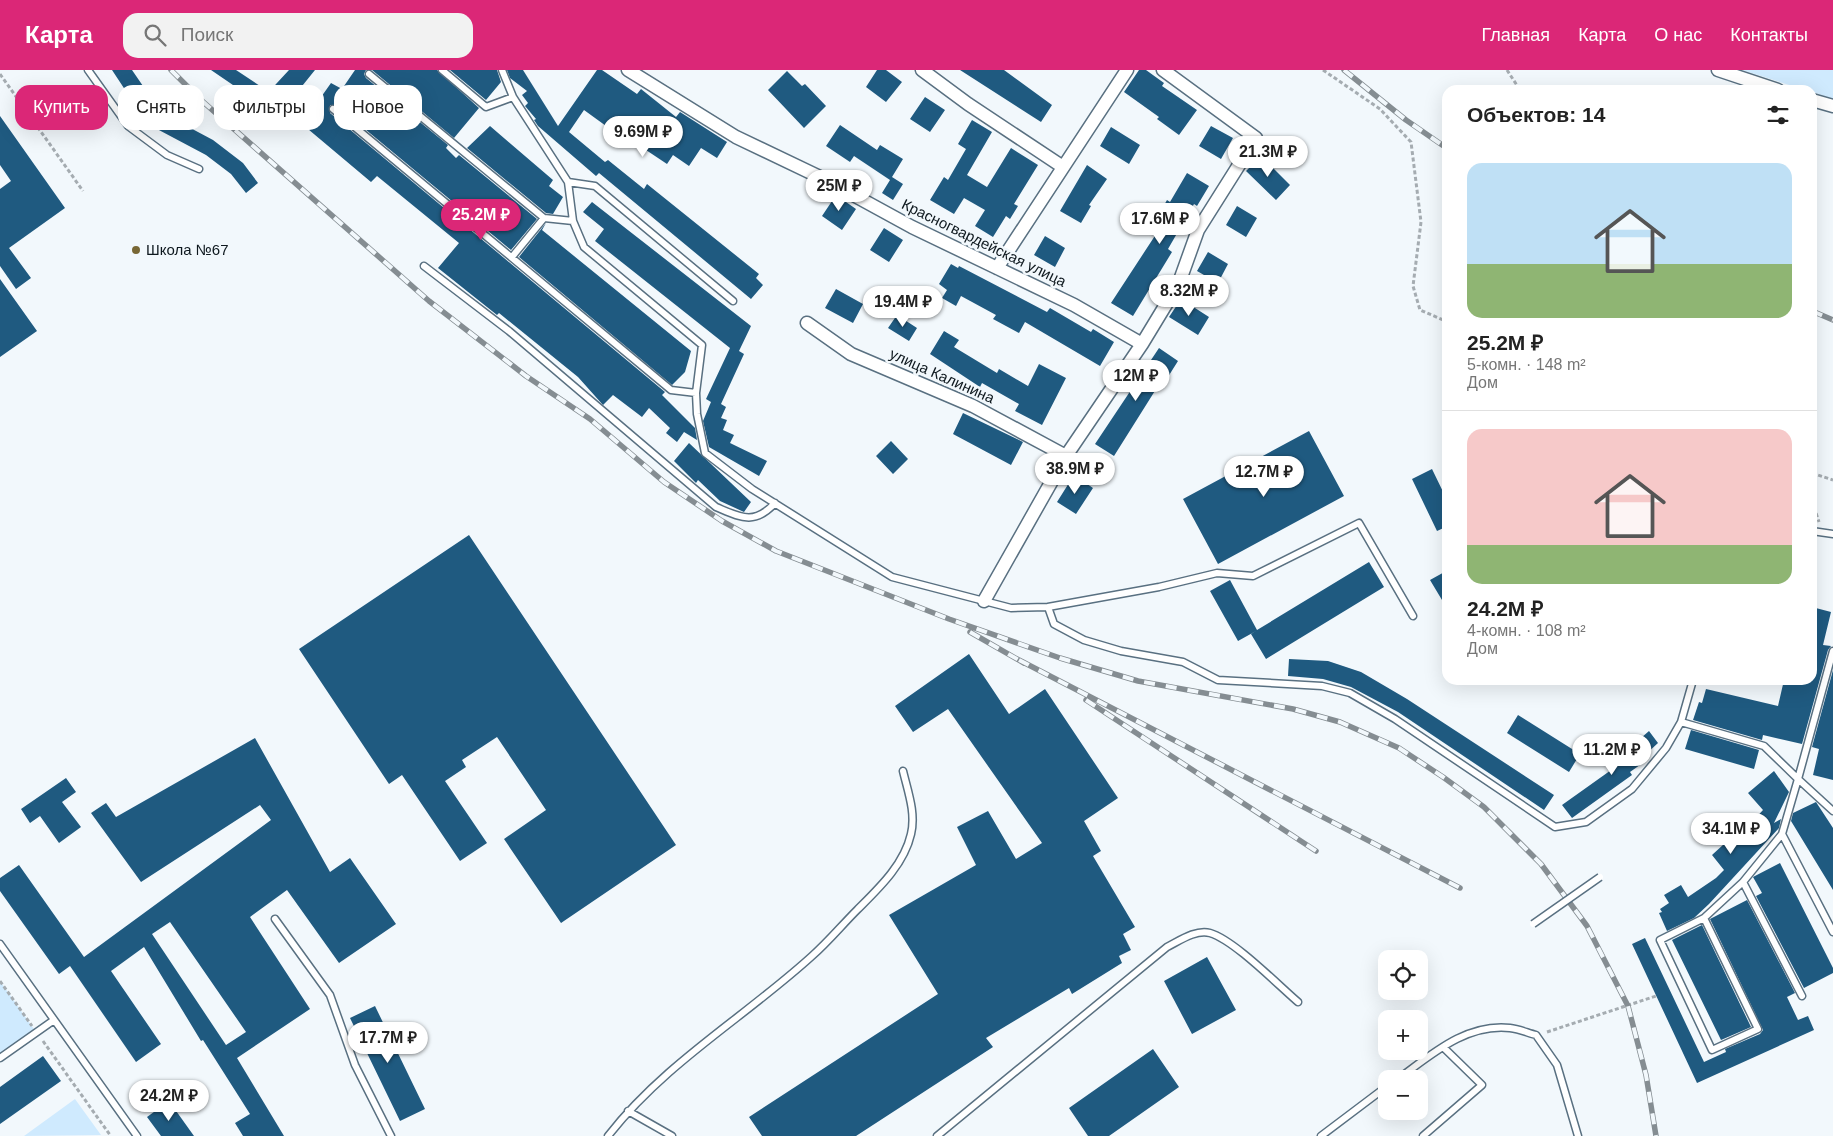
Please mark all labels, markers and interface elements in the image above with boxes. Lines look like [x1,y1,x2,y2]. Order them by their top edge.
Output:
search box [123,13,473,58]
text: Карта [25,21,93,48]
icon: search [141,21,169,49]
text: Поиск [181,24,233,45]
text: Главная [1482,25,1550,45]
text: Карта [1578,25,1626,45]
text: О нас [1654,25,1702,45]
text: Контакты [1730,25,1808,45]
chip: Купить [15,85,108,130]
chip: Снять [118,85,204,130]
chip: Фильтры [214,85,324,130]
chip: Новое [334,85,422,130]
icon: filters [1764,101,1792,129]
text: Объектов: 14 [1467,103,1605,126]
pin: 9.69M ₽ [597,116,689,158]
text: 9.69M ₽ [614,123,672,140]
pin: 21.3M ₽ [1222,136,1314,178]
text: 21.3M ₽ [1239,143,1297,160]
pin: 25M ₽ [804,170,874,212]
text: 25M ₽ [817,177,861,194]
street label: Красногвардейская улица [899,195,1070,290]
icon: home [1585,196,1675,286]
pin: 25.2M ₽ [435,198,527,241]
pin: 17.6M ₽ [1114,202,1206,245]
text: 25.2M ₽ [452,206,510,223]
text: 17.6M ₽ [1131,210,1189,227]
place label: Школа №67 [146,241,229,258]
marker: Школа №67 [130,244,142,256]
pin: 8.32M ₽ [1143,274,1235,317]
text: 8.32M ₽ [1160,282,1218,299]
pin: 19.4M ₽ [857,286,949,328]
text: 19.4M ₽ [874,293,932,310]
text: 25.2M ₽ [1467,331,1543,354]
street label: улица Калинина [887,345,998,407]
text: 5-комн. · 148 m² [1467,356,1586,373]
pin: 12M ₽ [1101,360,1171,402]
text: 12M ₽ [1114,367,1158,384]
text: Дом [1467,374,1498,391]
pin: 38.9M ₽ [1029,452,1121,495]
pin: 12.7M ₽ [1218,456,1310,498]
text: 38.9M ₽ [1046,460,1104,477]
icon: home [1585,461,1675,551]
text: 12.7M ₽ [1235,463,1293,480]
text: 24.2M ₽ [1467,597,1543,620]
text: 4-комн. · 108 m² [1467,622,1586,639]
text: Дом [1467,640,1498,657]
pin: 11.2M ₽ [1566,734,1658,776]
text: 11.2M ₽ [1583,741,1641,758]
pin: 34.1M ₽ [1685,812,1777,855]
text: 34.1M ₽ [1702,820,1760,837]
map controls [1378,950,1428,1120]
button: locate [1378,950,1428,1000]
button: + [1378,1010,1428,1060]
pin: 17.7M ₽ [342,1022,434,1064]
text: 17.7M ₽ [359,1029,417,1046]
button: − [1378,1070,1428,1120]
pin: 24.2M ₽ [123,1080,215,1122]
text: 24.2M ₽ [140,1087,198,1104]

